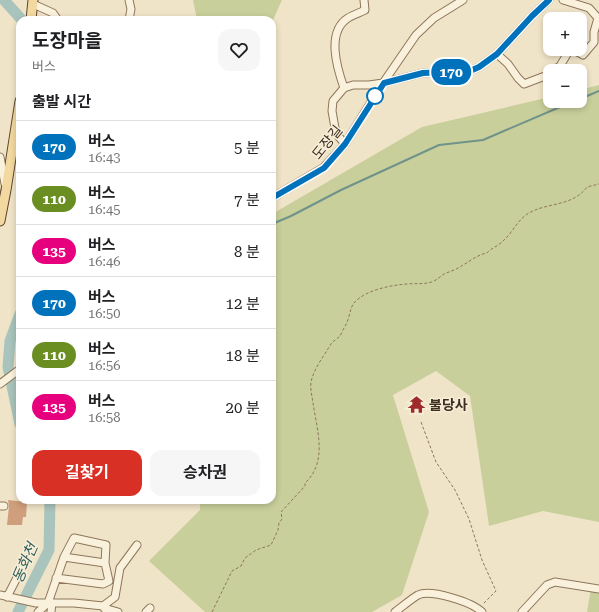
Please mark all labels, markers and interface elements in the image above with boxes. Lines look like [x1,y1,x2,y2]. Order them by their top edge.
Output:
map controls [543,12,587,108]
button: + [543,12,587,56]
text: 도장마을 [32,29,102,52]
button: heart [218,29,260,71]
text: 버스 [32,59,56,74]
line badge: 170 [428,59,474,85]
text: 170 [439,64,463,80]
button: − [543,64,587,108]
unlabelled marker [366,87,384,105]
text: 출발 시간 [32,93,91,111]
street label: 도장길 [309,122,345,162]
text: 버스 [88,132,116,150]
text: 170 [42,139,66,155]
text: 5 분 [234,139,260,157]
text: 16:43 [88,150,120,165]
text: 버스 [88,184,116,202]
text: 110 [42,191,66,207]
text: 7 분 [234,191,260,209]
text: 16:45 [88,202,120,217]
text: 버스 [88,236,116,254]
text: 135 [42,243,66,259]
text: 8 분 [234,243,260,261]
text: 16:46 [88,254,120,269]
text: 버스 [88,288,116,306]
text: 170 [42,295,66,311]
text: 12 분 [226,295,260,313]
text: 16:50 [88,306,120,321]
text: 버스 [88,340,116,358]
text: 110 [42,347,66,363]
text: 18 분 [226,347,260,365]
text: 16:56 [88,358,120,373]
text: 버스 [88,392,116,410]
temple icon: 불당사 [406,395,426,415]
place label: 불당사 [429,397,468,413]
text: 135 [42,399,66,415]
text: 20 분 [226,399,260,417]
text: 16:58 [88,410,120,425]
button: 길찾기 [32,450,142,496]
button: 승차권 [150,450,260,496]
water label: 동화천 [8,538,43,586]

